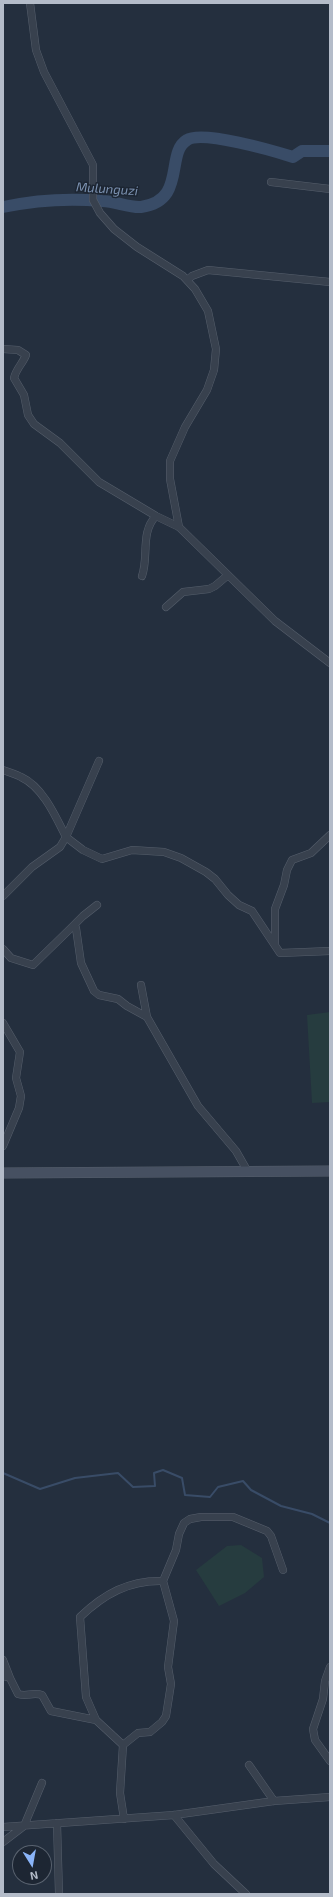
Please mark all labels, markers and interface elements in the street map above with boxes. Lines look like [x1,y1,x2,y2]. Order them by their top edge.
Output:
water label: Mulunguzi [76,179,138,199]
north arrow [12,1845,52,1885]
text: N [29,1869,39,1883]

